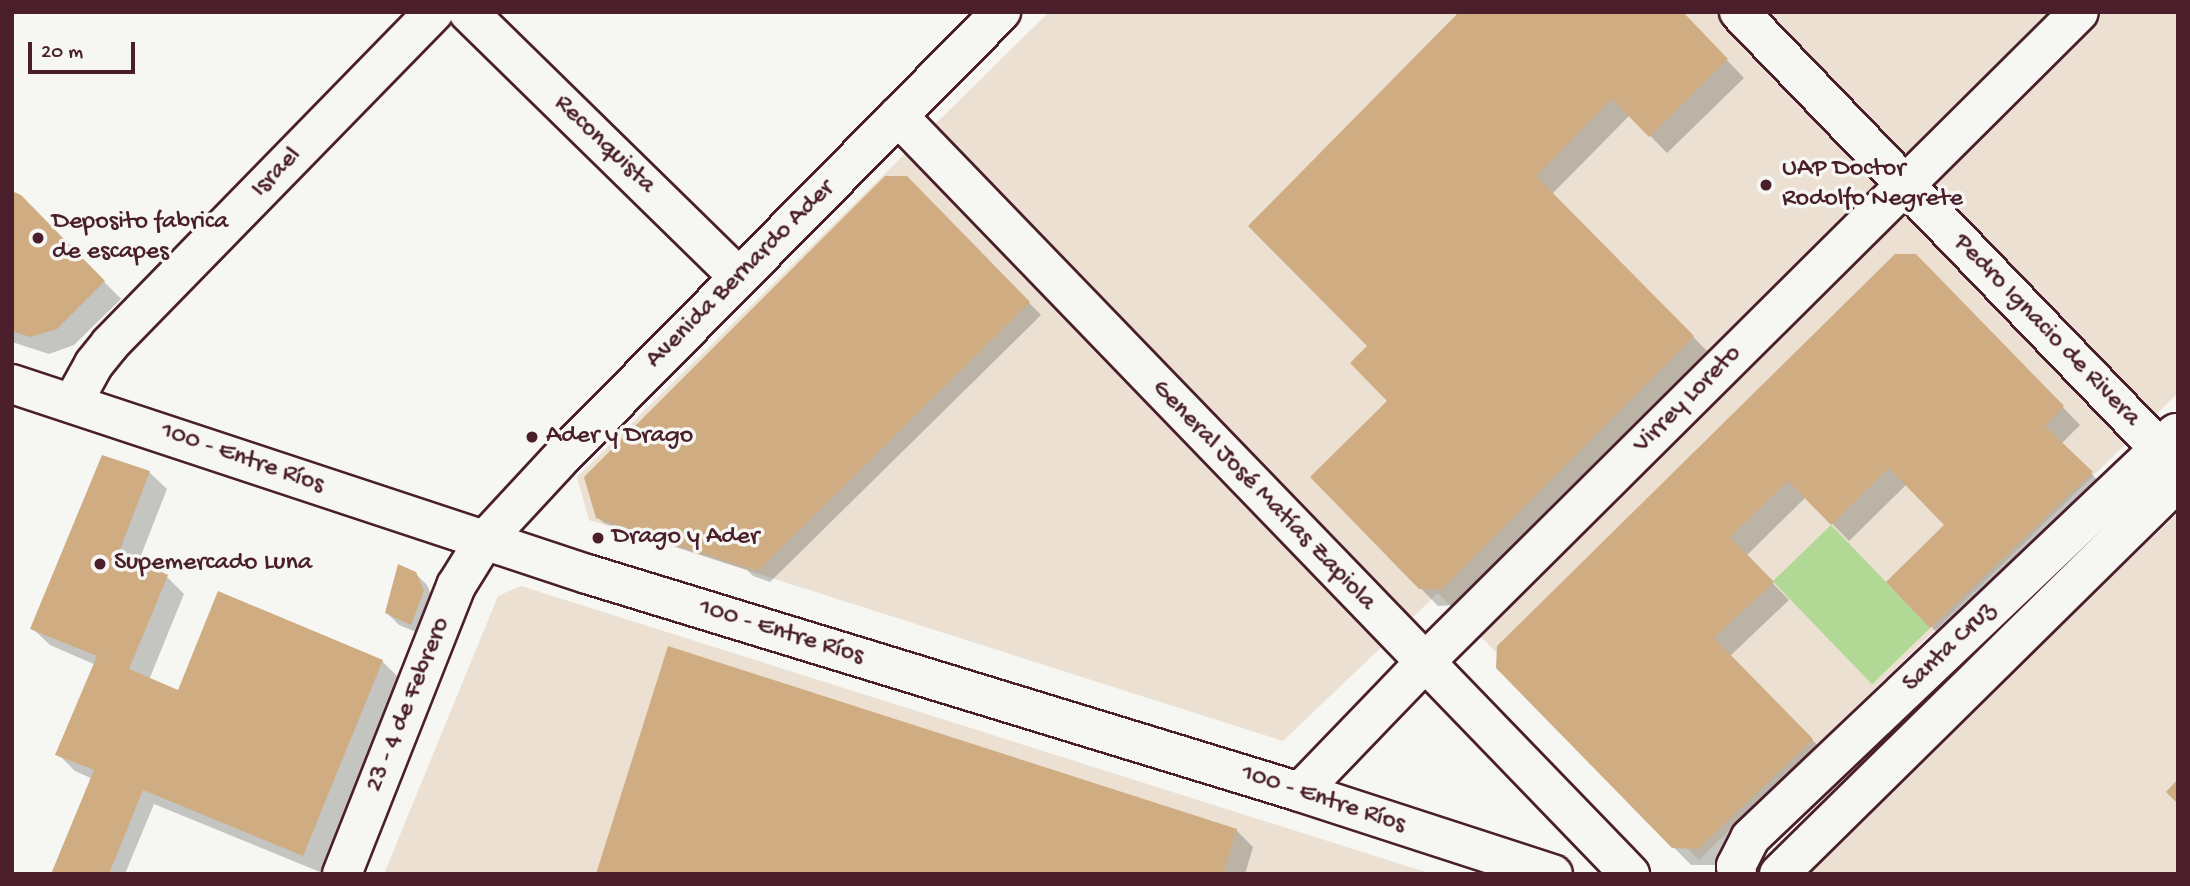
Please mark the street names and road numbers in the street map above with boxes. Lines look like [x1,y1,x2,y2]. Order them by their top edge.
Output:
street label: Reconquista [547,89,661,201]
street label: Israel [245,141,309,205]
street label: Avenida Bernardo Ader [640,174,842,376]
street label: Pedro Ignacio de Rivera [1946,228,2146,434]
street label: Virrey Loreto [1627,339,1749,461]
street label: General José Matías Zapiola [1144,374,1382,618]
street label: 100 - Entre Ríos [156,416,328,502]
street label: 100 - Entre Ríos [695,593,867,673]
street label: Santa Cruz [1897,596,2003,700]
street label: 23 - 4 de Febrero [360,613,458,797]
street label: 100 - Entre Ríos [1237,759,1409,841]

